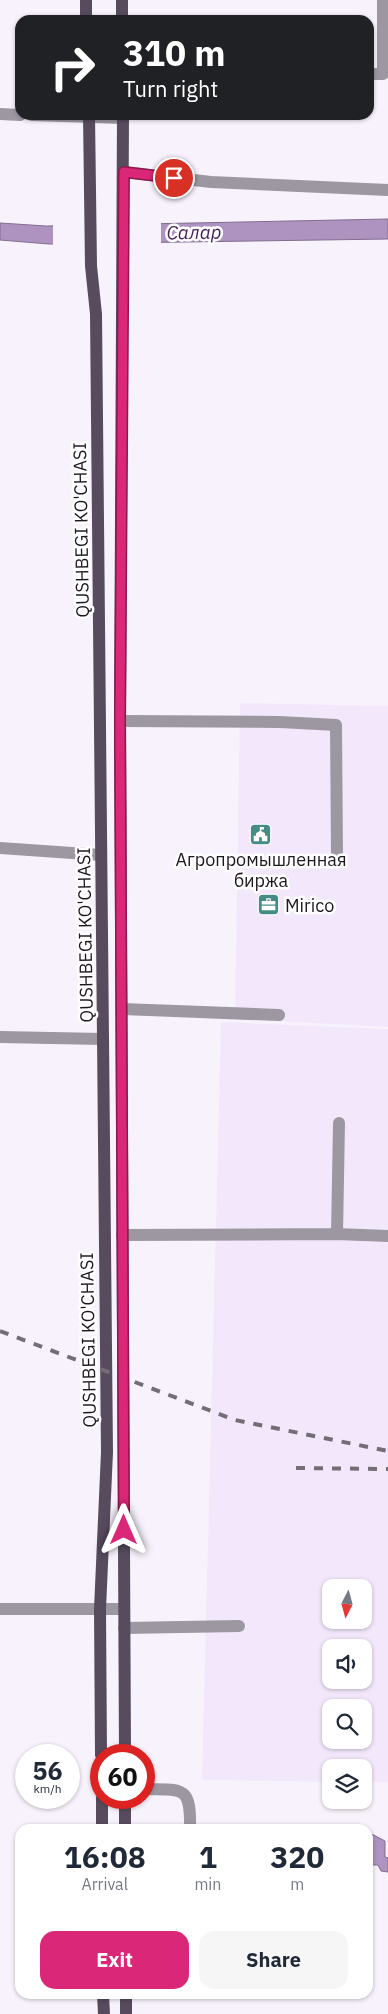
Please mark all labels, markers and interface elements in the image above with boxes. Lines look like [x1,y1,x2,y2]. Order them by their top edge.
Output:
text: 310 m [123,30,226,76]
icon: right [40,35,105,100]
text: Turn right [123,74,218,103]
pin [153,157,195,199]
icon: arrive [160,164,188,192]
water label: Салар [166,220,222,244]
street label: QUSHBEGI KO'CHASI [68,442,94,618]
public building icon: Агропромышленная биржа [249,822,273,846]
street label: QUSHBEGI KO'CHASI [72,847,98,1023]
place label: Агропромышленная биржа [175,848,347,892]
office icon: Mirico [257,893,281,917]
place label: Mirico [285,894,334,917]
street label: QUSHBEGI KO'CHASI [75,1252,101,1428]
position arrow [97,1503,149,1555]
north arrow [322,1579,372,1629]
map controls [322,1579,372,1809]
button: sound [322,1639,372,1689]
button: search [322,1699,372,1749]
speed limit sign: 60 [90,1744,155,1809]
text: 56 [32,1754,63,1787]
button: layers [322,1759,372,1809]
text: km/h [33,1781,62,1796]
text: 16:08 [64,1837,146,1876]
text: 1 [199,1837,217,1876]
text: 320 [270,1837,324,1876]
text: Arrival [81,1874,128,1894]
text: min [194,1874,221,1894]
text: m [290,1874,304,1894]
button: Exit [40,1931,189,1989]
button: Share [199,1931,348,1989]

